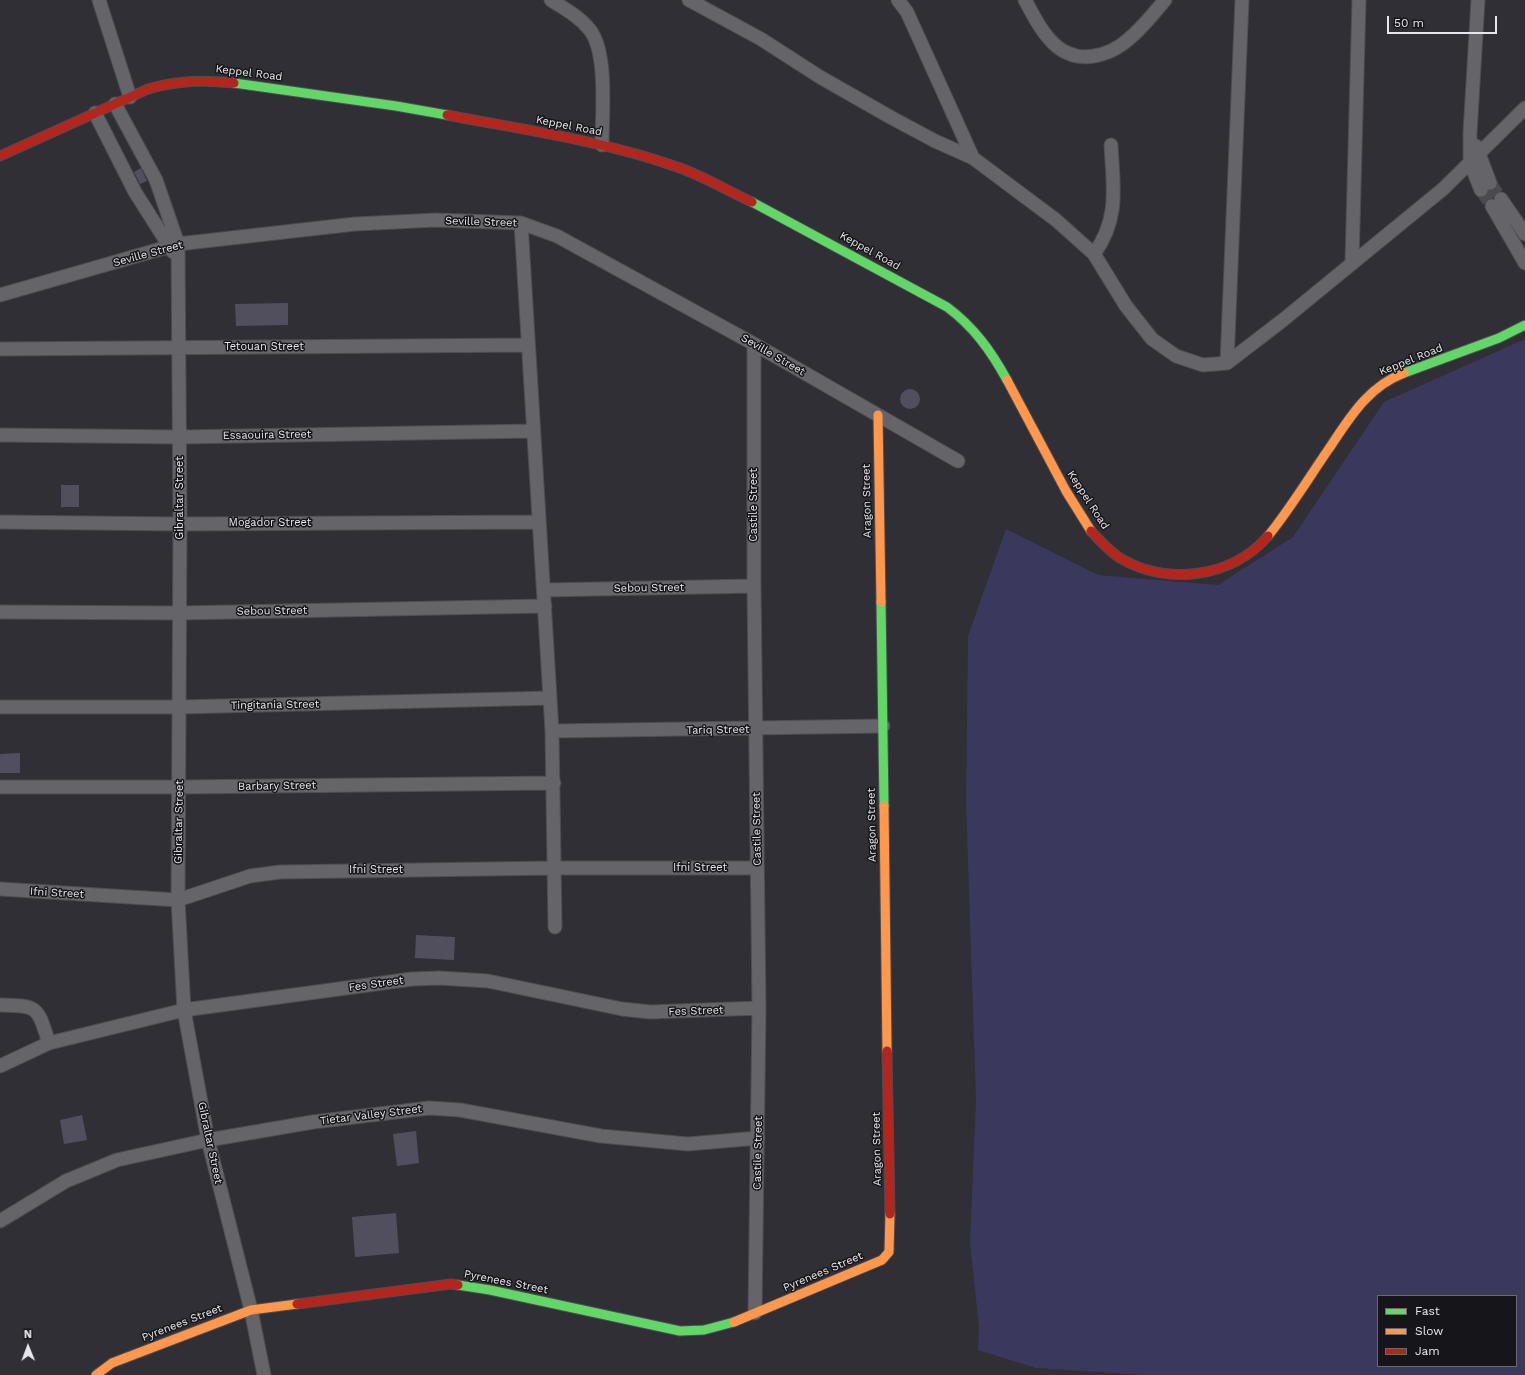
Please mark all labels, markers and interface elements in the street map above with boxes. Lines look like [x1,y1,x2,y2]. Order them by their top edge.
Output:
scale bar [1389,8,1499,34]
text: 50 m [1394,16,1424,30]
street label: Keppel Road [215,62,283,84]
street label: Keppel Road [535,113,603,139]
street label: Seville Street [445,214,517,230]
street label: Keppel Road [837,229,903,273]
street label: Seville Street [112,238,184,270]
street label: Seville Street [739,331,807,379]
street label: Tetouan Street [224,340,304,354]
street label: Keppel Road [1377,341,1445,379]
street label: Essaouira Street [223,428,311,442]
street label: Gibraltar Street [173,456,187,540]
street label: Aragon Street [860,464,874,538]
street label: Castile Street [747,468,761,542]
street label: Keppel Road [1064,468,1112,532]
street label: Mogador Street [229,516,311,530]
street label: Sebou Street [614,581,684,595]
street label: Sebou Street [237,604,307,618]
street label: Tingitania Street [231,698,319,712]
street label: Tariq Street [686,723,750,737]
street label: Barbary Street [238,779,316,793]
street label: Gibraltar Street [172,780,186,864]
street label: Aragon Street [865,788,879,862]
street label: Castile Street [750,792,764,866]
street label: Ifni Street [673,861,727,875]
street label: Ifni Street [349,863,403,877]
street label: Ifni Street [30,885,84,901]
street label: Fes Street [348,974,404,994]
street label: Fes Street [668,1003,724,1019]
street label: Gibraltar Street [195,1101,225,1185]
street label: Tietar Valley Street [319,1102,423,1128]
street label: Aragon Street [870,1112,884,1186]
street label: Castile Street [751,1116,765,1190]
street label: Pyrenees Street [781,1249,865,1295]
street label: Pyrenees Street [463,1267,549,1297]
legend [1377,1295,1517,1367]
street label: Pyrenees Street [140,1302,224,1344]
text: Fast [1415,1304,1440,1318]
text: Slow [1415,1324,1443,1338]
north arrow [8,1327,48,1367]
text: N [24,1328,32,1341]
text: Jam [1415,1344,1440,1358]

